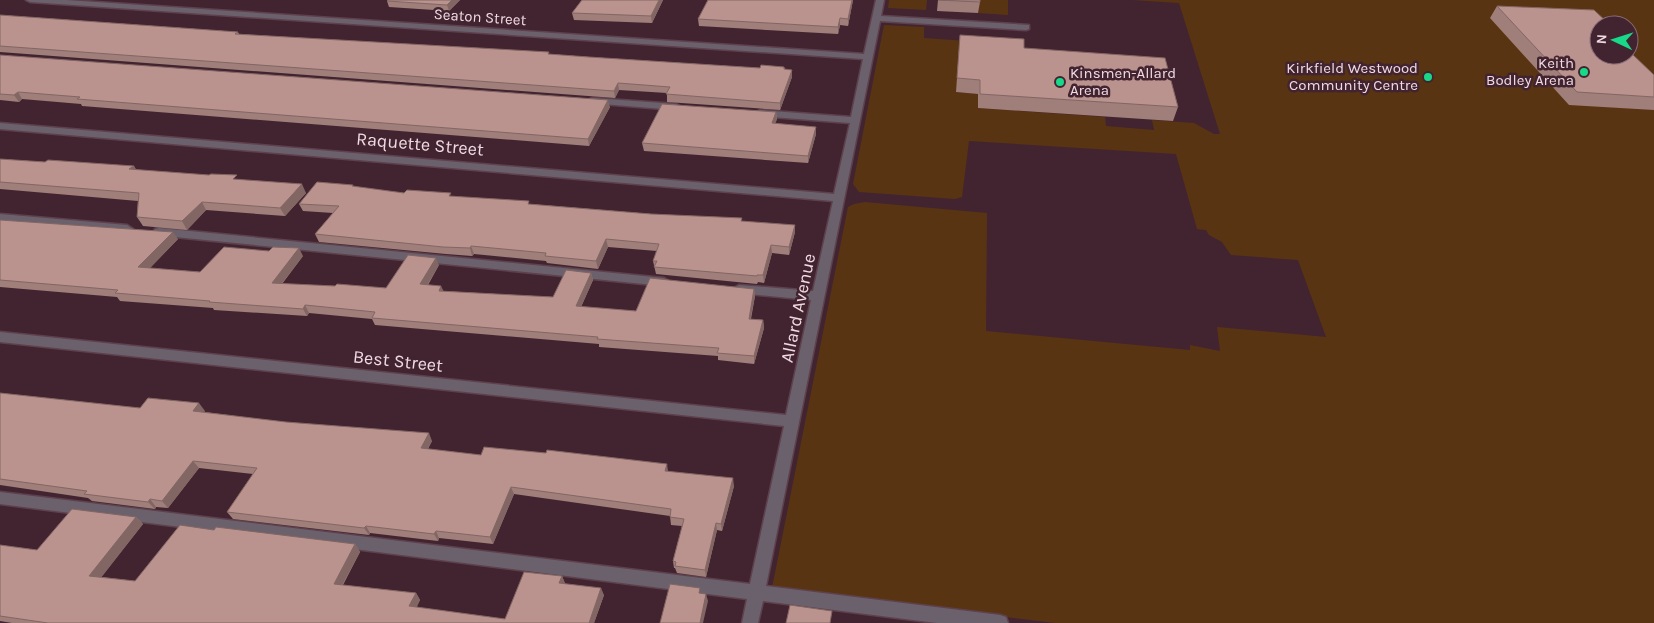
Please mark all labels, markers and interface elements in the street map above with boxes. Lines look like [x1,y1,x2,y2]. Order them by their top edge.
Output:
street label: Seaton Street [433,5,527,29]
north arrow [1589,15,1639,65]
text: N [1593,34,1610,45]
place label: Keith Bodley Arena [1486,54,1574,89]
place label: Kirkfield Westwood Community Centre [1286,59,1418,94]
place label: Kinsmen-Allard Arena [1070,64,1176,99]
marker: Keith Bodley Arena [1578,66,1590,78]
marker: Kirkfield Westwood Community Centre [1422,71,1434,83]
marker: Kinsmen-Allard Arena [1054,76,1066,88]
street label: Raquette Street [355,127,485,161]
street label: Allard Avenue [776,251,820,365]
street label: Best Street [352,345,444,377]

